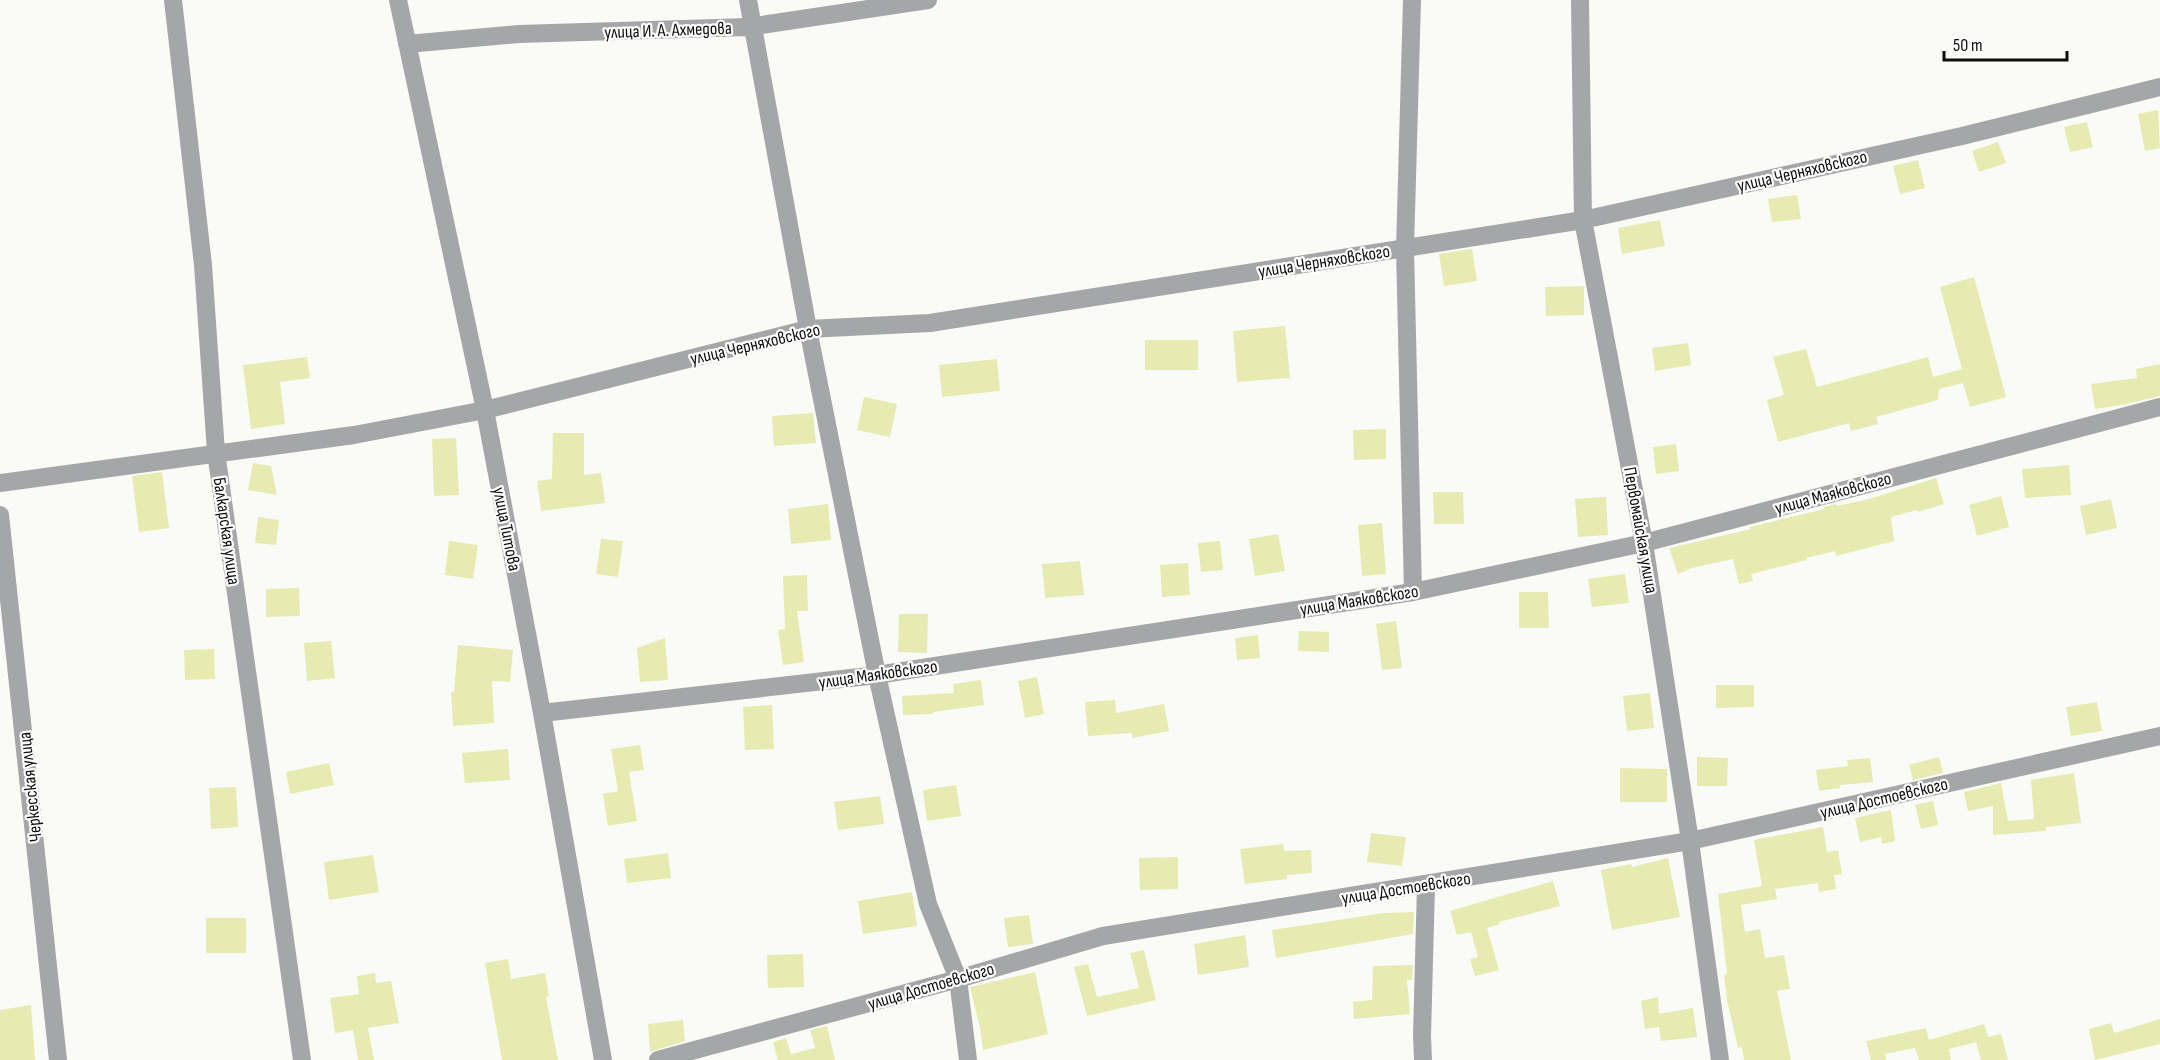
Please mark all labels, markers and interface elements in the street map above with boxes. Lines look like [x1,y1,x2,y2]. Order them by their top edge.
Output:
street label: улица И. А. Ахмедова [604,18,732,43]
scale bar [1944,24,2067,62]
text: 50 m [1953,35,1983,56]
street label: улица Черняховского [1735,146,1869,197]
street label: улица Черняховского [1257,241,1391,282]
street label: улица Черняховского [688,319,822,370]
street label: Первомайская улица [1619,465,1662,595]
street label: улица Маяковского [1773,468,1894,519]
street label: Балкарская улица [209,476,244,586]
street label: улица Титова [488,485,525,573]
street label: улица Маяковского [1298,581,1420,620]
street label: улица Маяковского [817,656,939,693]
street label: Черкесская улица [14,731,47,843]
street label: улица Достоевского [1818,774,1950,823]
street label: улица Достоевского [1340,868,1472,909]
street label: улица Достоевского [866,958,997,1015]

